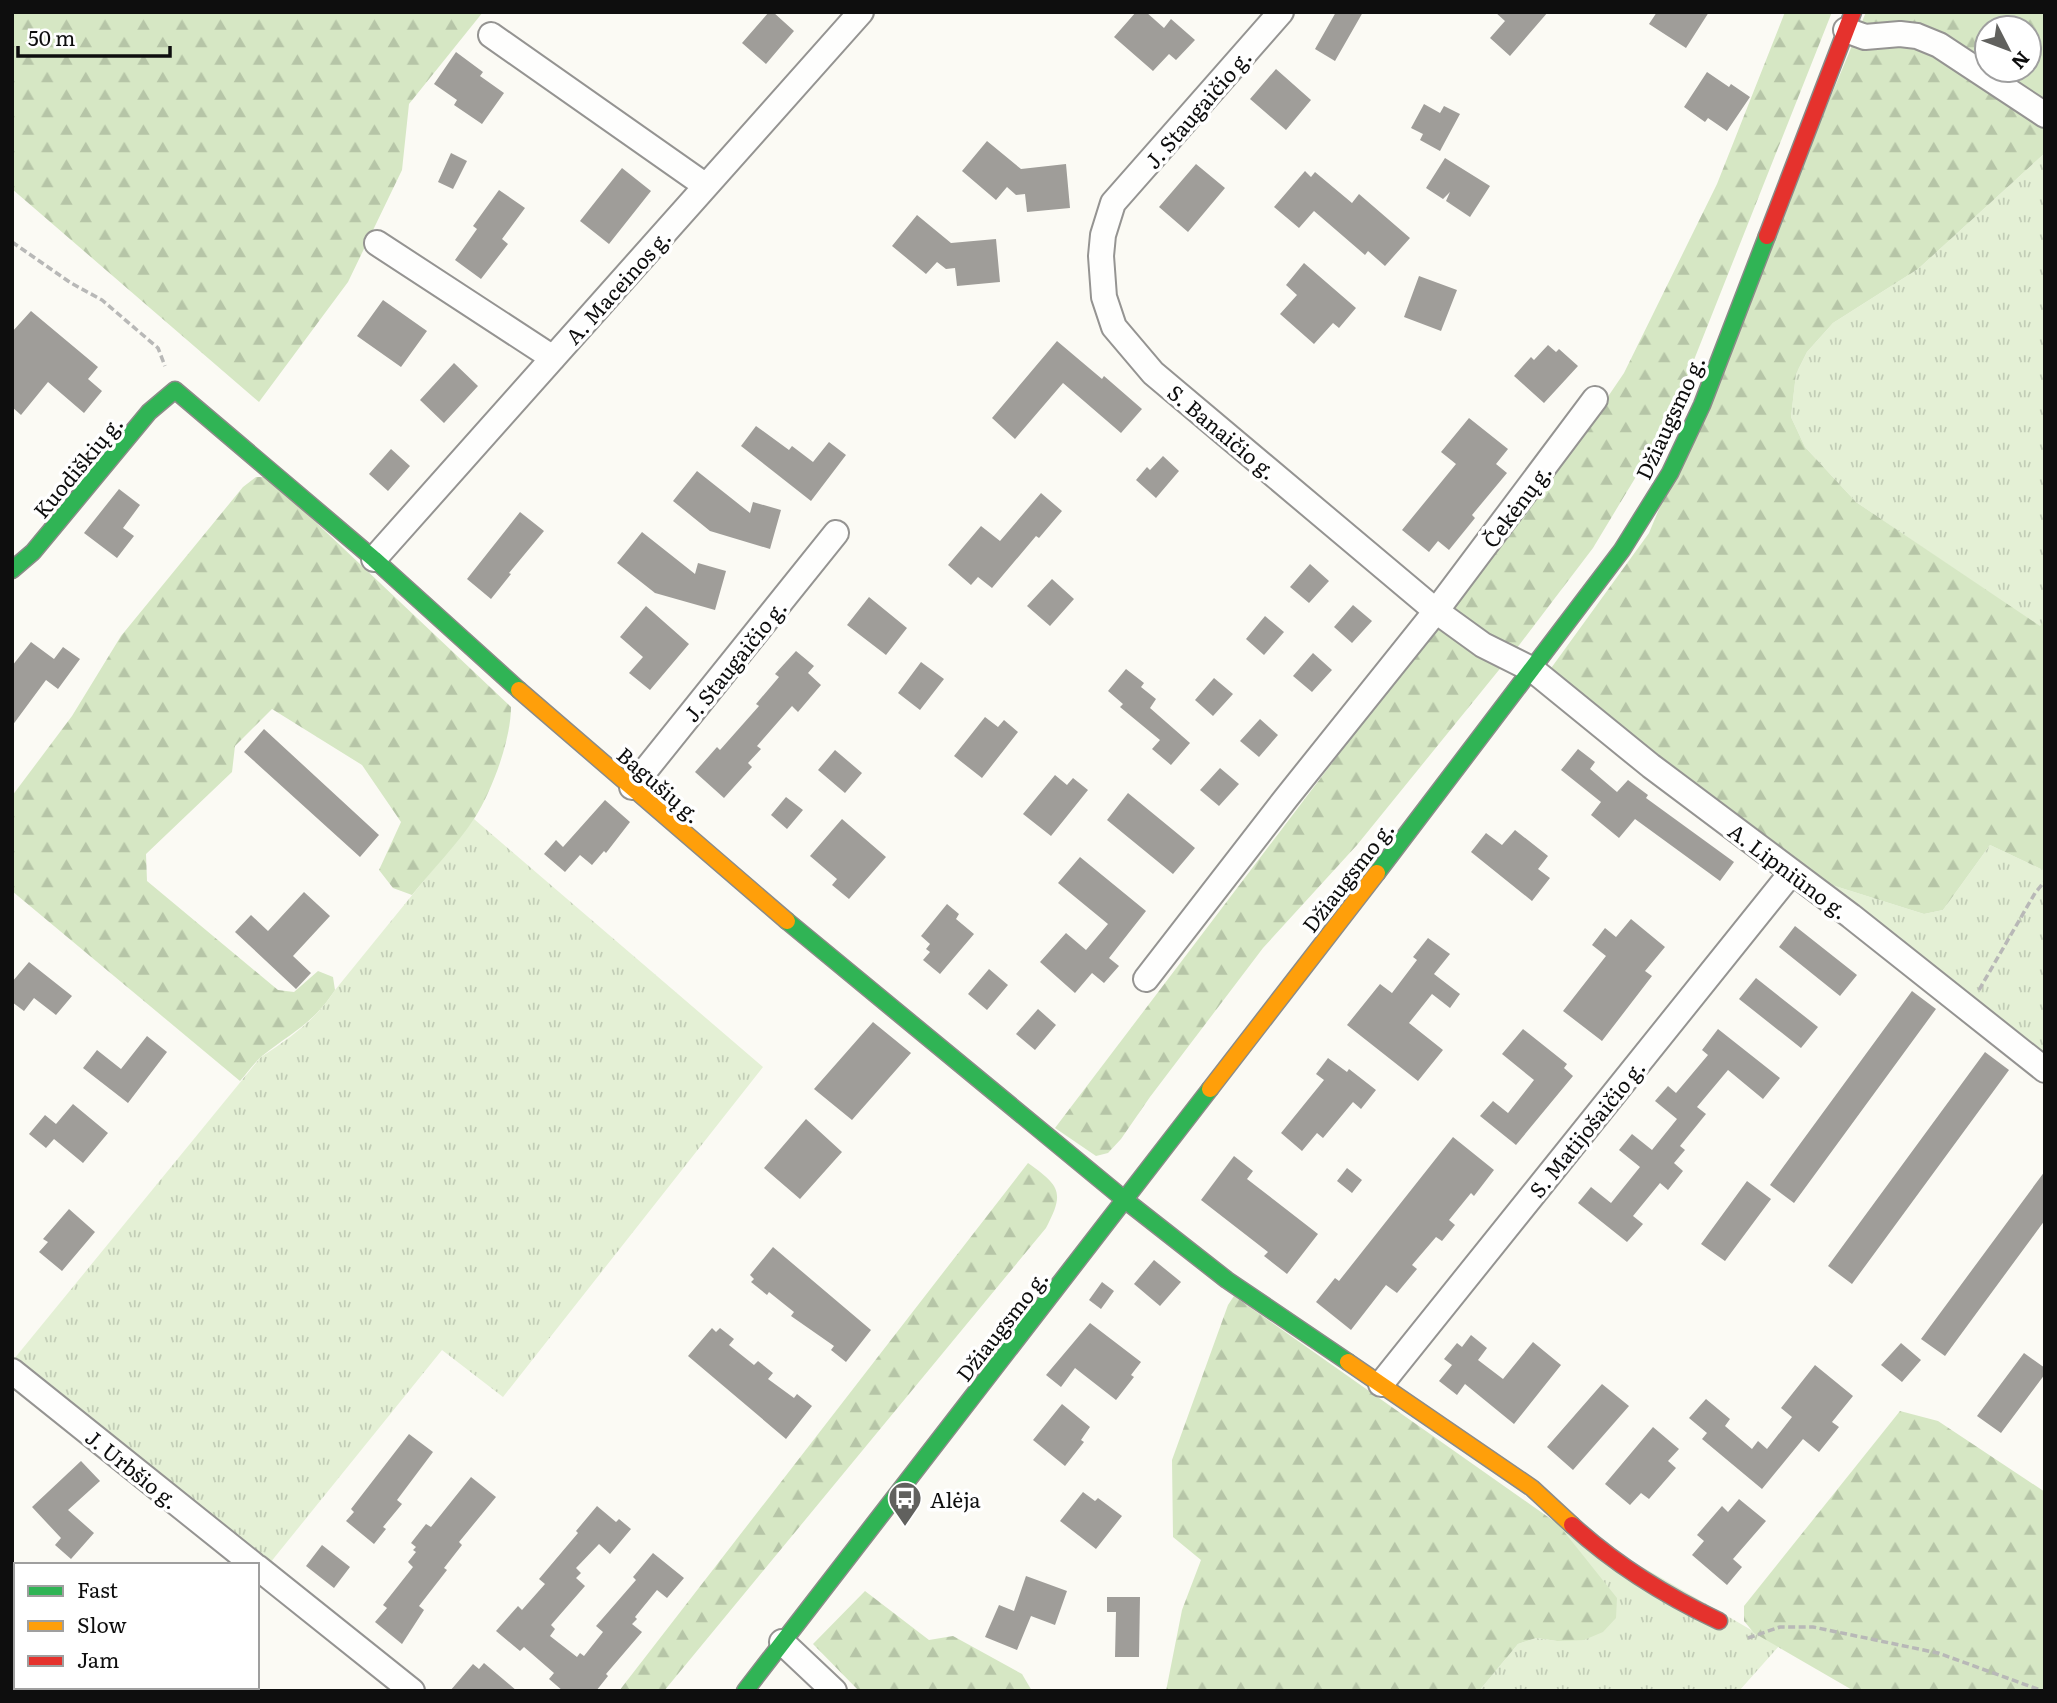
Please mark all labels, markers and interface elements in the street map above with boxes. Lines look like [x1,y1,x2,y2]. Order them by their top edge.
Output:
scale bar [18,14,170,58]
north arrow [1973,14,2043,84]
text: 50 m [28,21,75,52]
street label: J. Staugaičio g. [1136,42,1258,174]
text: N [2006,46,2037,76]
street label: A. Maceinos g. [557,222,677,350]
street label: Džiaugsmo g. [1627,350,1711,484]
street label: S. Banaičio g. [1162,376,1284,486]
street label: Kuodiškių g. [25,408,129,524]
street label: Čekėnų g. [1474,457,1558,553]
street label: J. Staugaičio g. [675,592,793,728]
street label: Bagušių g. [611,739,709,829]
street label: Džiaugsmo g. [1294,814,1400,938]
street label: A. Lipniūno g. [1723,815,1855,925]
street label: S. Matijošaičio g. [1521,1052,1651,1204]
street label: Džiaugsmo g. [948,1263,1054,1387]
street label: J. Urbšio g. [80,1421,186,1515]
bus stop icon: Alėja [886,1479,924,1528]
place label: Alėja [930,1483,981,1514]
legend [14,1563,259,1689]
text: Fast [77,1573,118,1604]
text: Slow [77,1608,127,1639]
text: Jam [77,1643,119,1674]

